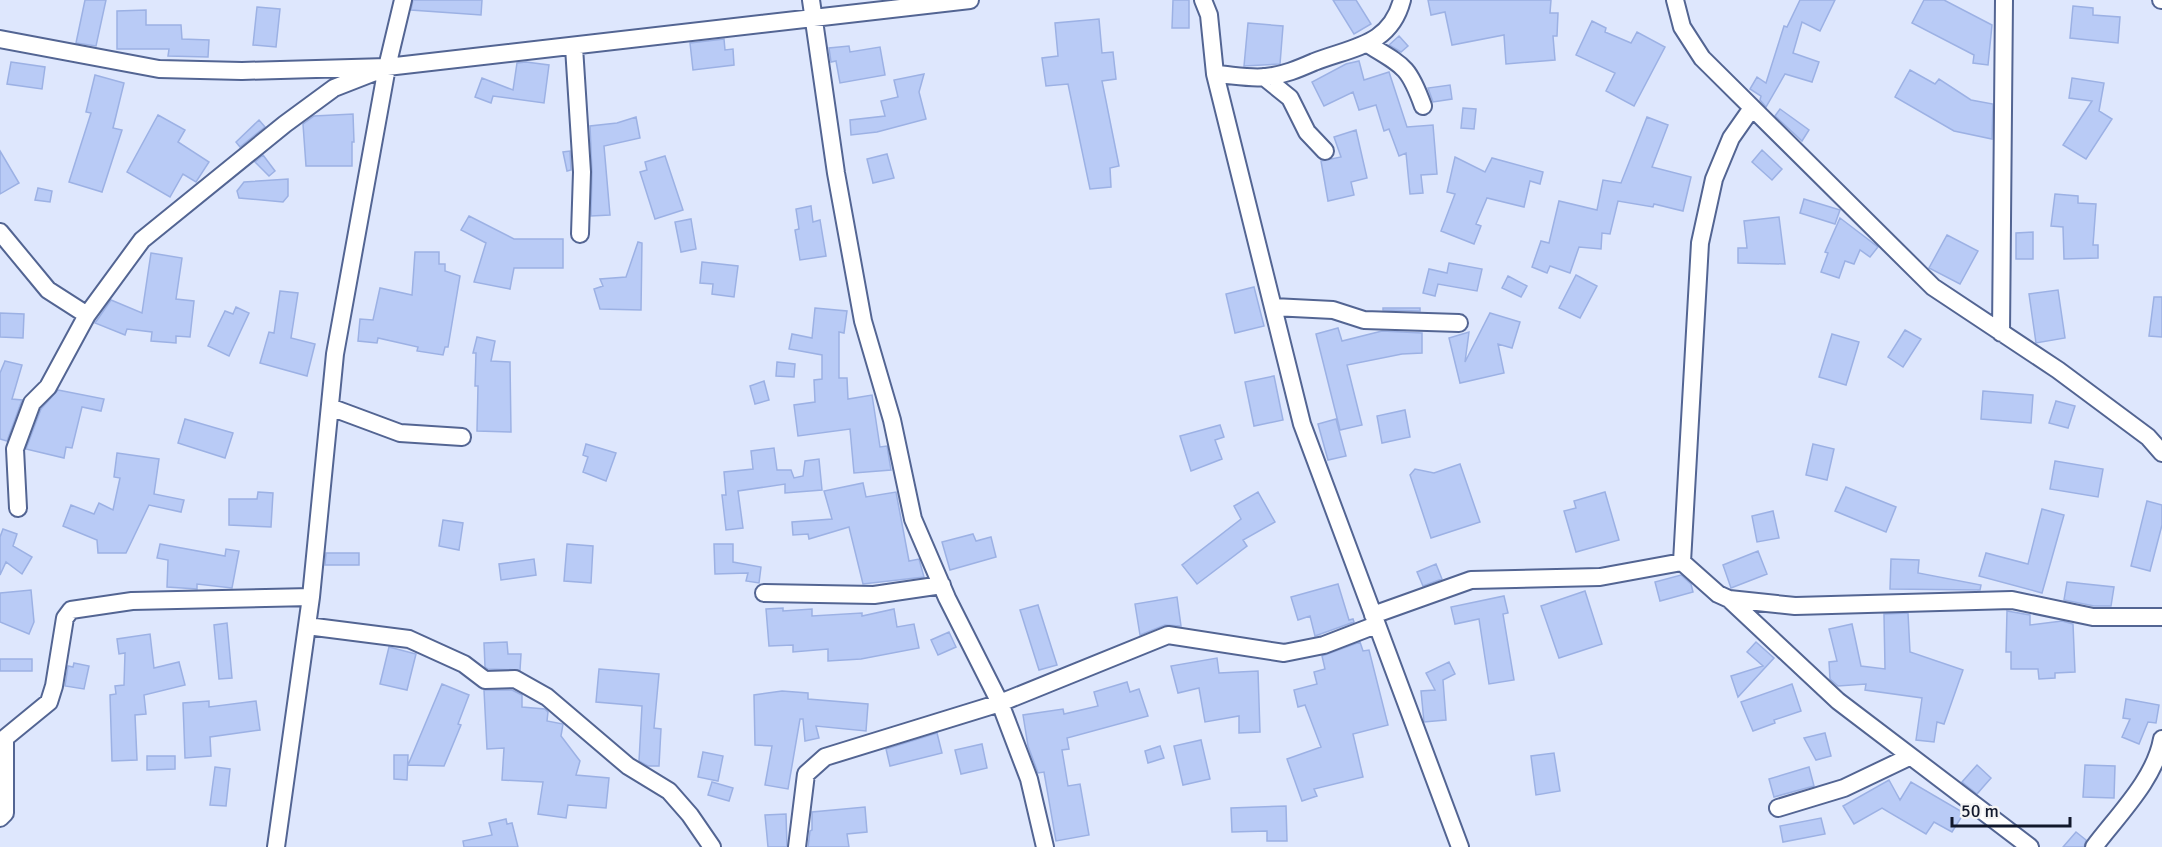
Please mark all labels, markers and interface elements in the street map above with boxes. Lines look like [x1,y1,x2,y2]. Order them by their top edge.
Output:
scale bar [1952,790,2070,828]
text: 50 m [1961,800,1999,822]

